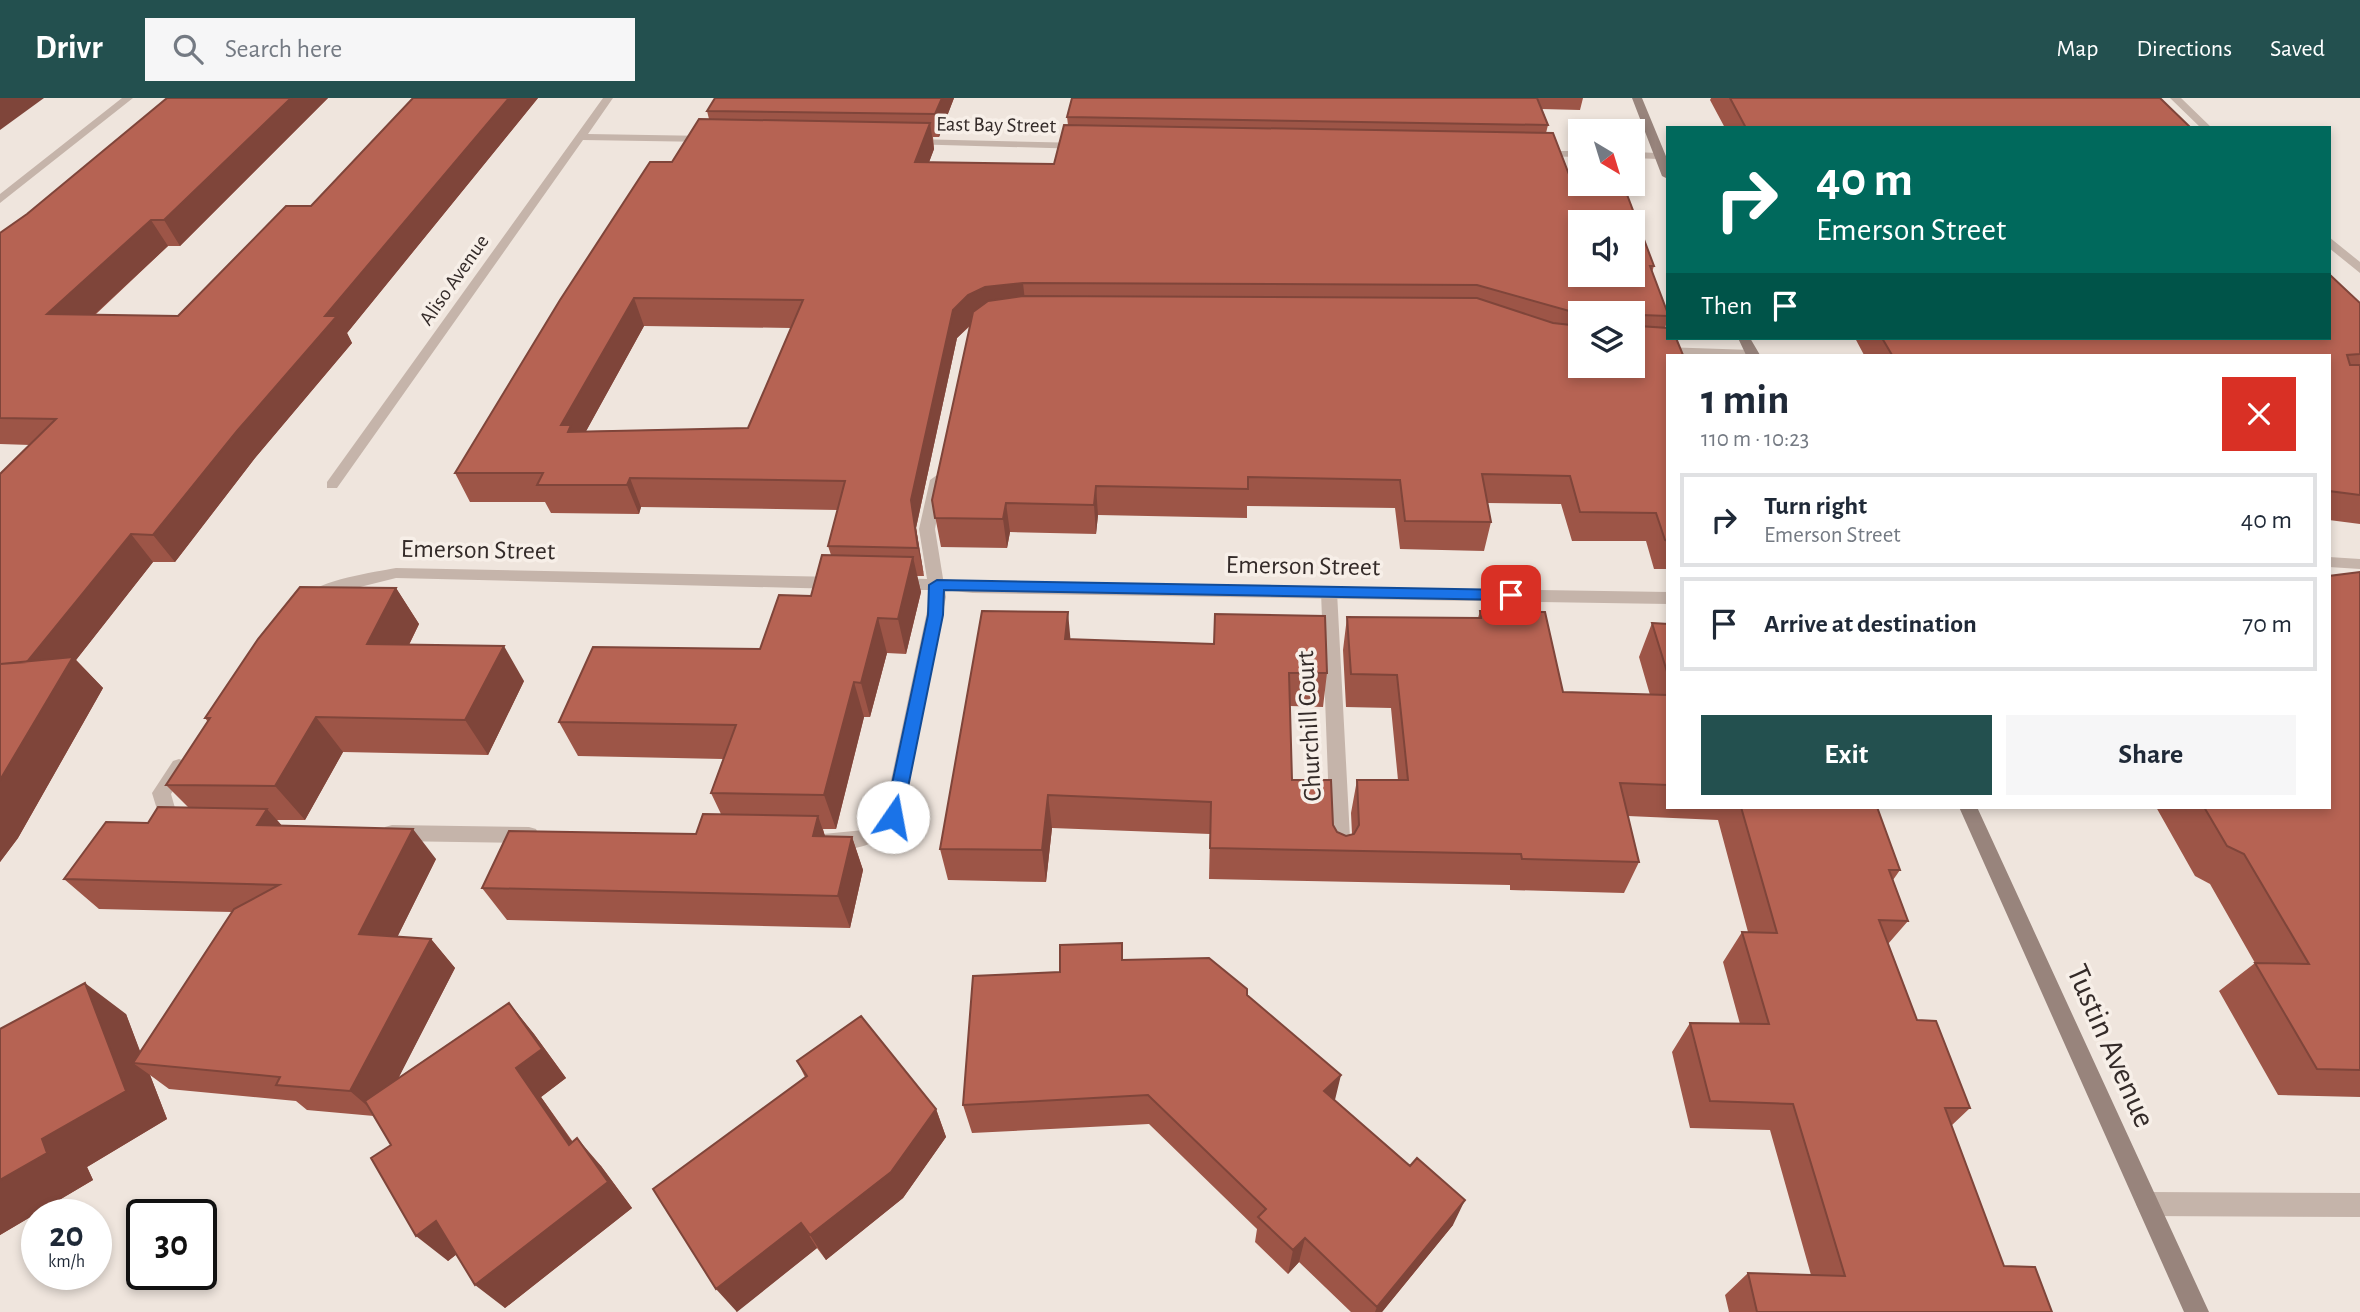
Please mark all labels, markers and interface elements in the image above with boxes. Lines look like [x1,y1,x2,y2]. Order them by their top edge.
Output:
search box [145,18,635,81]
icon: search [169,30,207,68]
text: Drivr [35,32,103,65]
text: Search here [225,36,342,62]
text: Map [2056,37,2098,61]
text: Directions [2136,37,2232,61]
text: Saved [2270,37,2325,61]
street label: East Bay Street [936,113,1056,137]
north arrow [1568,119,1645,196]
map controls [1568,119,1645,378]
icon: right [1701,154,1792,245]
text: 40 m [1816,156,1913,205]
button: sound [1568,210,1645,287]
text: Emerson Street [1816,214,2006,246]
street label: Aliso Avenue [415,231,493,329]
icon: arrive [1766,287,1804,325]
text: Then [1701,293,1752,319]
button: layers [1568,301,1645,378]
button: close [2222,377,2296,451]
text: 1 min [1701,379,1790,421]
text: 110 m · 10:23 [1701,428,1809,451]
text: Turn right [1764,493,1867,519]
icon: right [1705,501,1743,539]
text: 40 m [2241,507,2292,533]
text: Emerson Street [1764,524,1901,547]
street label: Emerson Street [401,536,555,564]
street label: Emerson Street [1226,552,1380,580]
pin [1481,565,1541,625]
icon: arrive [1492,576,1530,614]
icon: arrive [1705,605,1743,643]
text: Arrive at destination [1764,611,1977,637]
text: 70 m [2242,611,2292,637]
street label: Churchill Court [1292,650,1326,802]
button: Exit [1701,715,1992,795]
button: Share [2006,715,2296,795]
position arrow [856,780,930,854]
street label: Tustin Avenue [2061,960,2161,1132]
speed limit sign: 30 [126,1199,217,1290]
text: 20 [49,1218,84,1253]
text: km/h [48,1253,85,1271]

